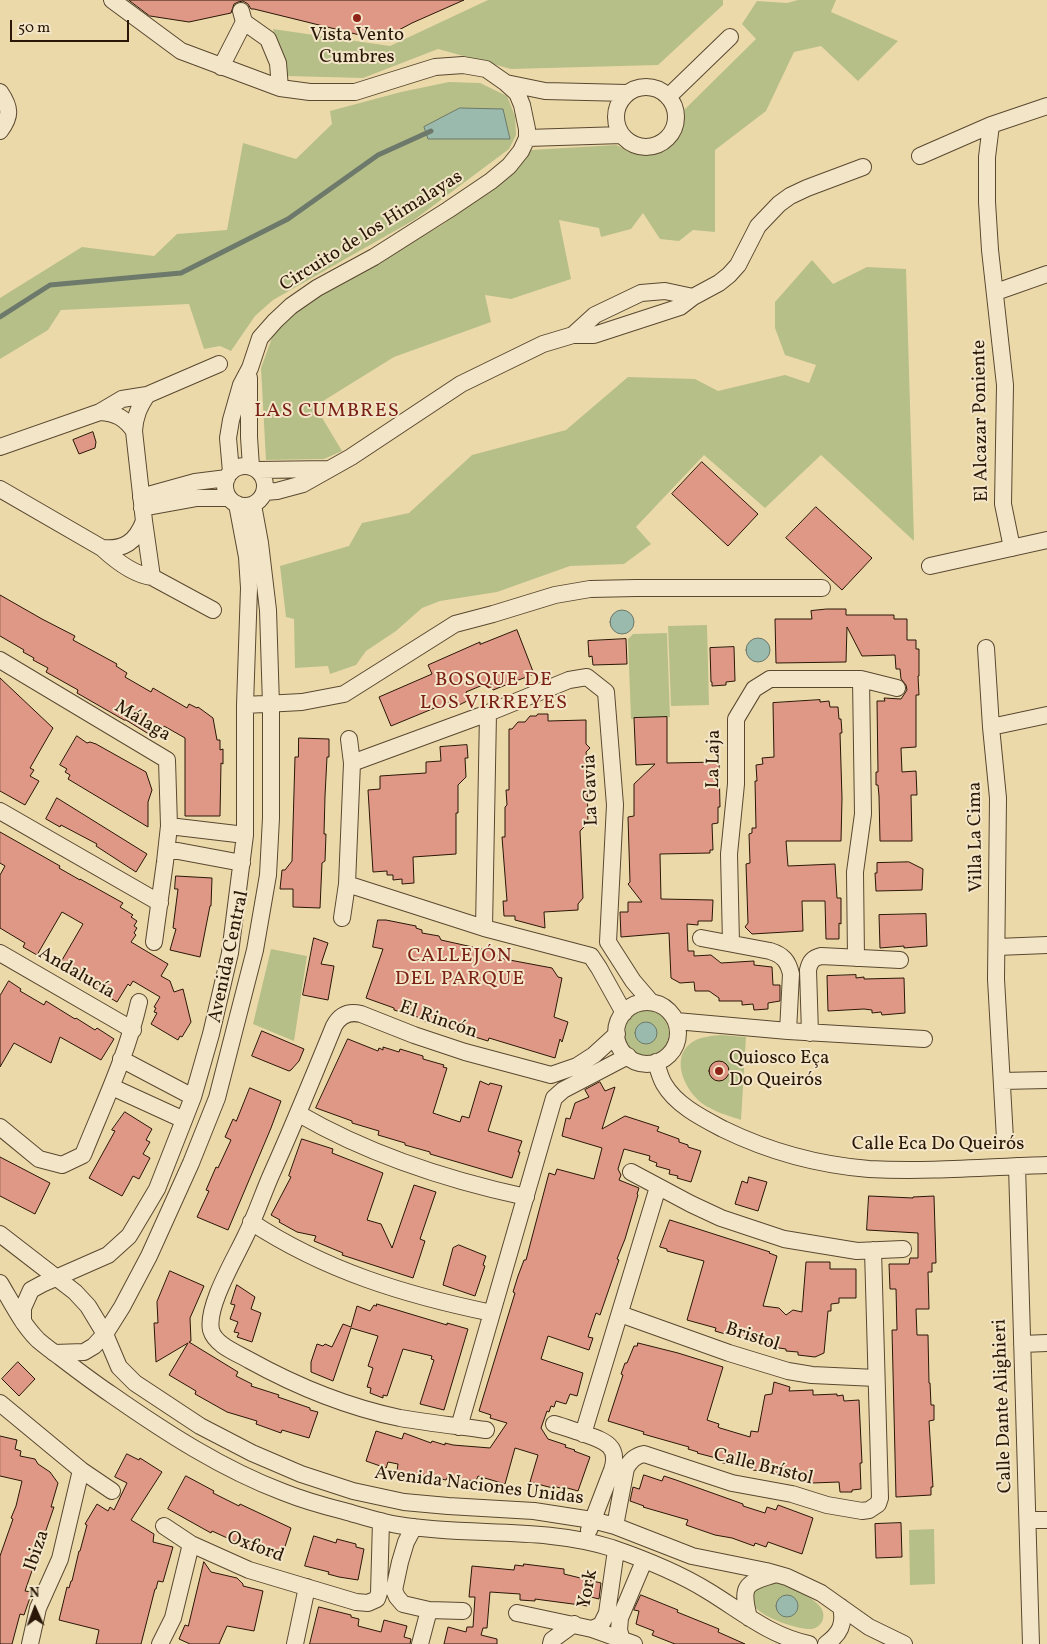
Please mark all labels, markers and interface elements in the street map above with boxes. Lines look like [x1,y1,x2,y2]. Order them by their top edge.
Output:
scale bar [12,10,131,42]
marker: Vista Vento Cumbres [351,12,363,24]
text: 50 m [18,18,50,39]
place label: Vista Vento Cumbres [310,26,404,70]
street label: Circuito de los Himalayas [276,166,468,298]
street label: El Alcazar Poniente [969,340,995,502]
district label: LAS CUMBRES [253,400,401,424]
district label: BOSQUE DE LOS VIRREYES [418,669,570,716]
street label: Málaga [110,696,174,748]
street label: La Laja [703,729,727,789]
street label: La Gavia [579,754,605,826]
street label: Villa La Cima [965,781,989,893]
street label: Avenida Central [205,889,255,1025]
street label: Andalucía [34,943,118,1005]
district label: CALLEJÓN DEL PARQUE [394,945,526,992]
street label: El Rincón [396,997,480,1045]
place label: Quiosco Eça Do Queirós [729,1049,829,1093]
marker: Quiosco Eça Do Queirós [713,1065,725,1077]
street label: Calle Eca Do Queirós [852,1135,1024,1157]
street label: Bristol [722,1319,782,1357]
street label: Calle Dante Alighieri [990,1319,1018,1493]
street label: Calle Brístol [711,1445,815,1491]
street label: Avenida Naciones Unidas [373,1463,585,1511]
street label: Oxford [223,1527,287,1569]
street label: Ibiza [20,1528,56,1574]
street label: York [574,1568,604,1610]
north arrow [10,1584,60,1634]
text: N [29,1584,40,1603]

